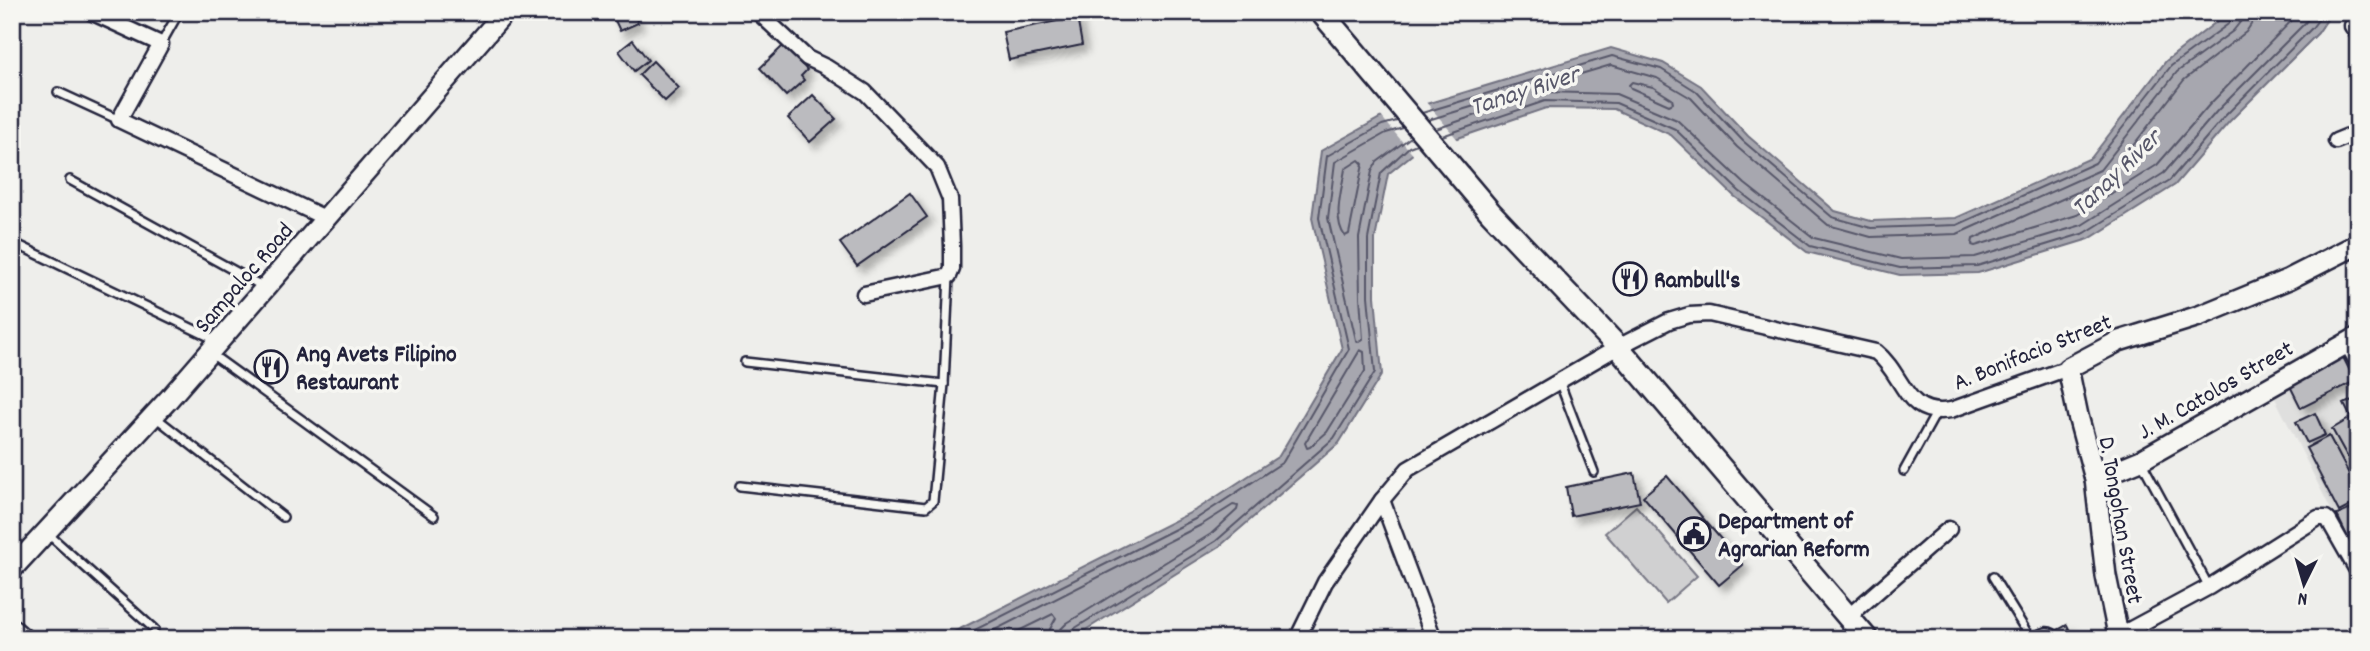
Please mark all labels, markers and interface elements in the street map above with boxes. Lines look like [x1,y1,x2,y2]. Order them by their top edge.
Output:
water label: Tanay River [1466,56,1588,127]
water label: Tanay River [2064,120,2173,227]
street label: Sampaloc Road [187,216,303,342]
restaurant icon: Rambull's [1611,260,1649,298]
place label: Rambull's [1654,265,1740,299]
street label: A. Bonifacio Street [1949,306,2118,401]
street label: J. M. Catolos Street [2132,333,2301,450]
place label: Ang Avets Filipino Restaurant [296,339,457,401]
restaurant icon: Ang Avets Filipino Restaurant [252,348,290,386]
street label: D. Tongohan Street [2088,434,2151,607]
place label: Department of Agrarian Reform [1718,506,1870,568]
public building icon: Department of Agrarian Reform [1675,515,1713,553]
north arrow [2268,550,2338,620]
text: N [2297,584,2309,611]

